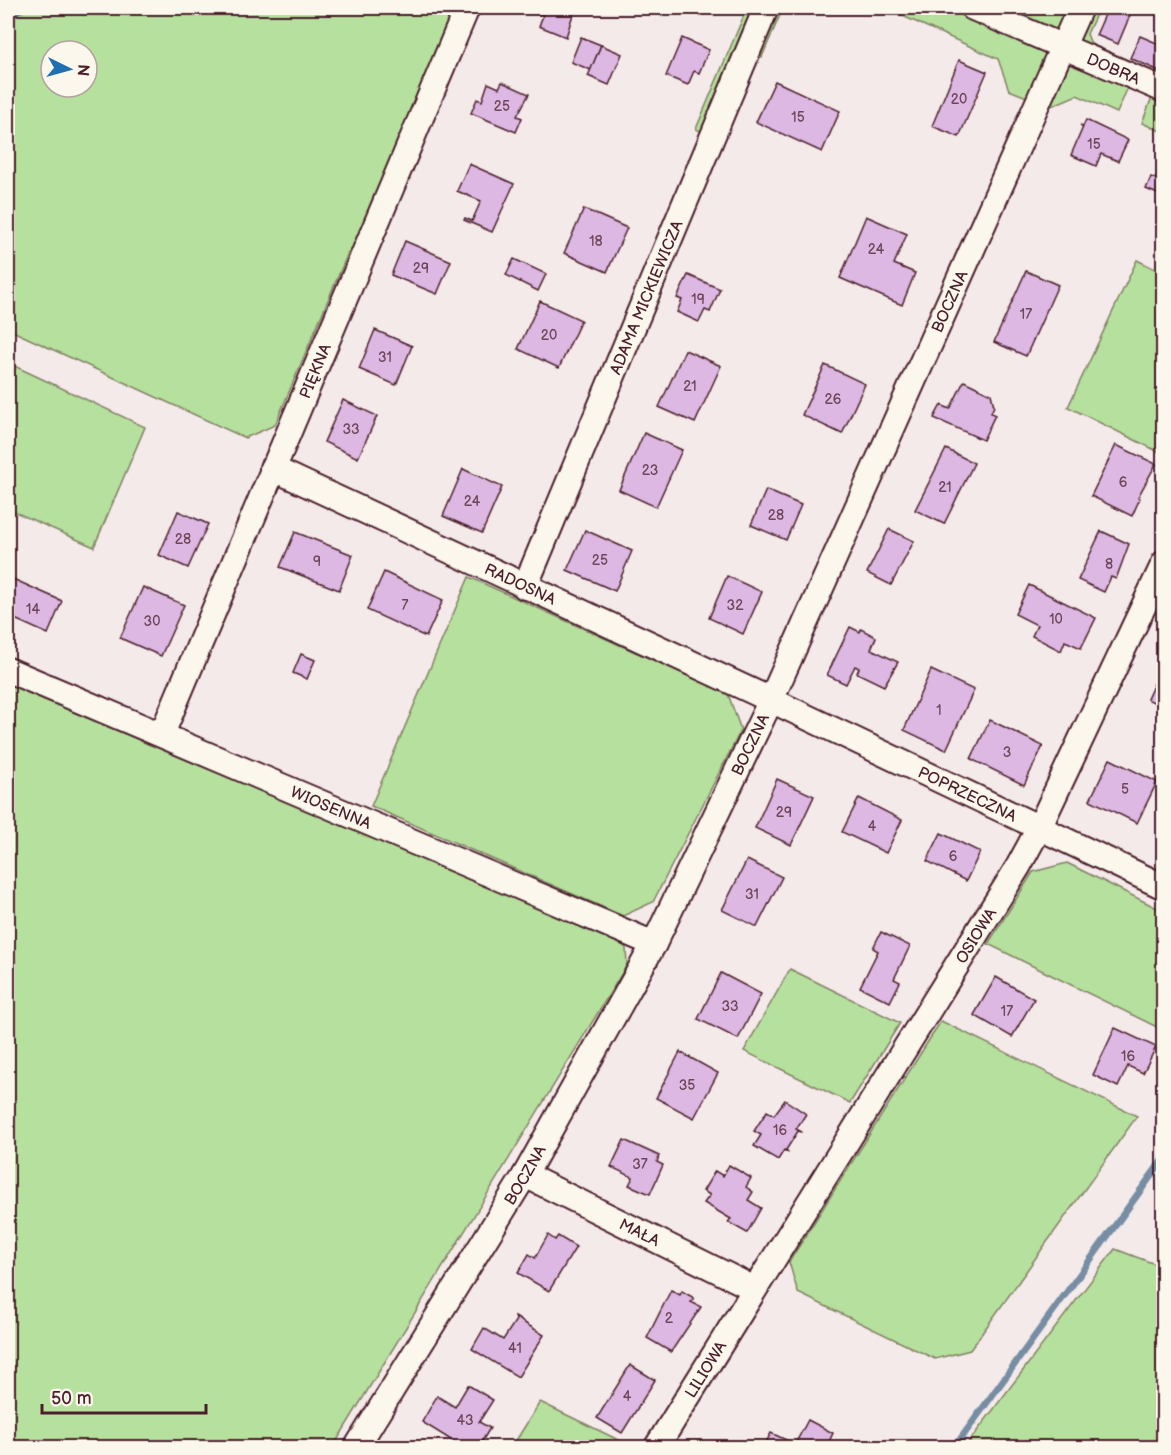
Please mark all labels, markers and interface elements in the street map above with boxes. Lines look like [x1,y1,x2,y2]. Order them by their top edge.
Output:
north arrow [39,39,99,99]
street label: DOBRA [1084,50,1143,90]
text: N [72,63,92,77]
house number: 20 [951,91,967,108]
house number: 25 [494,98,510,115]
house number: 15 [791,109,805,126]
house number: 15 [1087,136,1101,153]
street label: ADAMA MICKIEWICZA [607,218,688,378]
house number: 18 [589,233,603,250]
house number: 24 [868,241,885,258]
house number: 29 [413,260,429,277]
street label: BOCZNA [928,268,973,336]
house number: 19 [691,291,705,308]
house number: 17 [1020,306,1032,323]
house number: 20 [541,327,557,344]
street label: PIĘKNA [296,341,336,402]
house number: 31 [378,349,392,366]
house number: 21 [683,378,697,395]
house number: 26 [825,391,842,408]
house number: 33 [342,421,360,438]
house number: 23 [642,462,658,479]
house number: 6 [1119,474,1128,491]
house number: 21 [938,479,952,496]
house number: 24 [464,493,481,510]
house number: 28 [768,507,784,524]
house number: 28 [175,531,191,548]
house number: 25 [592,552,608,569]
house number: 9 [313,553,321,570]
house number: 8 [1105,556,1113,573]
street label: RADOSNA [481,560,559,610]
house number: 7 [402,597,409,614]
house number: 32 [727,597,744,614]
house number: 14 [26,601,40,618]
house number: 10 [1049,611,1063,628]
house number: 30 [144,613,160,630]
house number: 1 [936,702,942,719]
street label: BOCZNA [728,711,774,779]
house number: 3 [1003,744,1011,761]
street label: POPRZECZNA [915,763,1020,827]
house number: 5 [1121,781,1129,798]
street label: WIOSENNA [287,783,374,834]
house number: 29 [776,804,792,821]
house number: 4 [868,818,877,835]
house number: 6 [949,848,958,865]
house number: 31 [745,886,759,903]
street label: OSIOWA [952,905,1001,967]
house number: 33 [721,998,739,1015]
house number: 17 [1001,1003,1013,1020]
house number: 16 [1121,1048,1135,1065]
house number: 35 [679,1077,695,1094]
house number: 16 [773,1122,787,1139]
street label: BOCZNA [501,1142,551,1209]
house number: 37 [632,1156,648,1173]
street label: MAŁA [616,1215,663,1251]
house number: 2 [665,1310,674,1327]
street label: LILIOWA [682,1338,731,1402]
house number: 41 [508,1340,522,1357]
scale bar [42,1377,206,1415]
text: 50 m [51,1388,92,1409]
house number: 4 [623,1388,632,1405]
house number: 43 [456,1412,474,1429]

